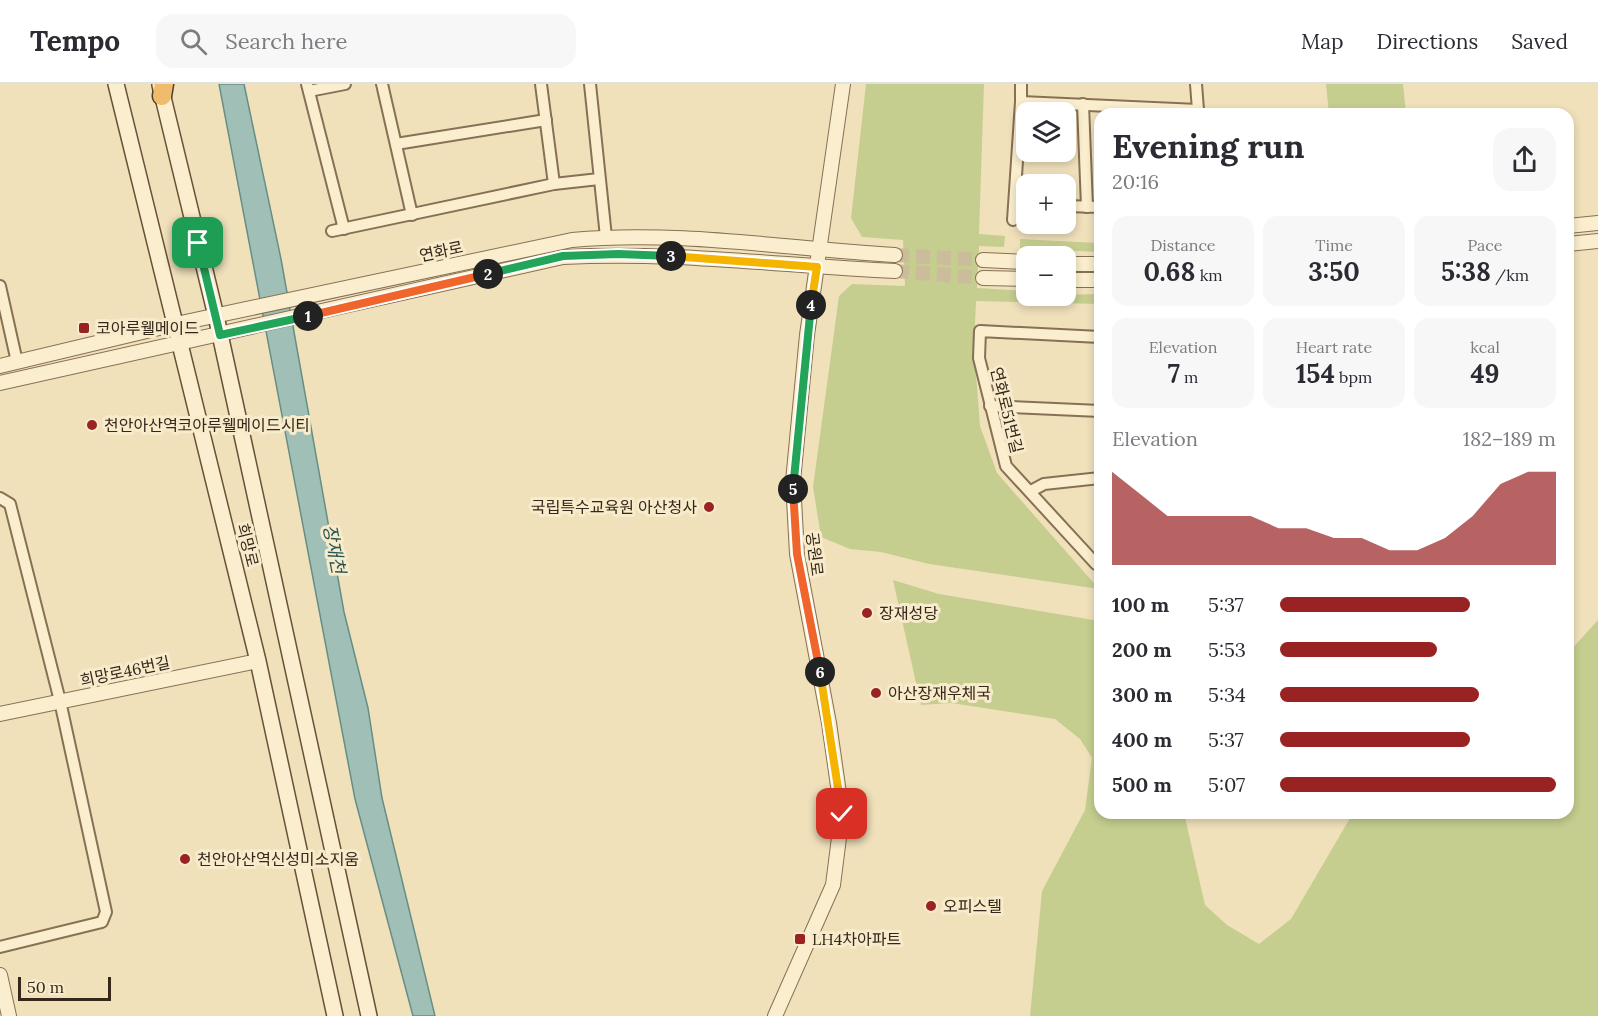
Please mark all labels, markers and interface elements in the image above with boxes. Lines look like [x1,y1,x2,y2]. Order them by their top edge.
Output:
search box [156,14,576,68]
text: Tempo [30,23,120,59]
icon: search [177,25,210,58]
text: Search here [225,27,347,55]
text: Map [1301,28,1344,55]
text: Directions [1377,28,1478,55]
text: Saved [1511,28,1568,55]
map controls [1016,102,1076,306]
button: layers [1016,102,1076,162]
text: Evening run [1112,125,1304,167]
button: share [1493,128,1556,191]
text: 20:16 [1112,169,1159,194]
button: + [1016,174,1076,234]
pin [172,217,223,268]
icon: arrive [181,226,214,259]
text: Distance [1150,235,1216,255]
text: Time [1315,235,1353,255]
text: Pace [1468,235,1502,255]
street label: 연화로 [417,237,465,265]
pin: 3 [656,241,686,271]
text: 3 [667,246,675,266]
button: − [1016,246,1076,306]
text: 0.68 [1143,255,1195,288]
text: 3:50 [1308,255,1360,288]
text: 5:38 [1441,255,1491,288]
pin: 2 [473,259,503,289]
text: 2 [484,264,492,284]
text: km [1195,265,1223,285]
text: /km [1491,265,1529,285]
pin: 4 [796,290,826,320]
text: 4 [807,295,815,315]
pin: 1 [293,301,323,331]
text: 1 [305,306,311,326]
place label: 코아루웰메이드 [96,318,199,338]
marker: 코아루웰메이드 [77,321,91,335]
text: Elevation [1149,337,1217,357]
text: Heart rate [1296,337,1372,357]
text: kcal [1470,337,1500,357]
text: 7 [1168,357,1180,390]
text: 154 [1296,357,1335,390]
text: 49 [1470,357,1500,390]
street label: 연화로51번길 [987,365,1027,455]
text: m [1180,367,1198,387]
text: bpm [1335,367,1372,387]
place label: 천안아산역코아루웰메이드시티 [104,415,310,435]
marker: 천안아산역코아루웰메이드시티 [85,418,99,432]
text: Elevation [1112,426,1198,451]
text: 182–189 m [1463,426,1556,451]
pin: 5 [778,474,808,504]
text: 5 [789,479,797,499]
place label: 국립특수교육원 아산청사 [531,497,697,517]
marker: 국립특수교육원 아산청사 [702,500,716,514]
street label: 희망로 [233,521,263,569]
water label: 장재천 [318,522,351,578]
street label: 공원로 [802,531,828,577]
text: 100 m [1112,592,1169,617]
text: 5:37 [1208,592,1244,617]
place label: 장재성당 [879,603,938,623]
marker: 장재성당 [860,606,874,620]
text: 200 m [1112,637,1172,662]
text: 5:53 [1208,637,1246,662]
street label: 희망로46번길 [78,652,172,690]
pin: 6 [805,657,835,687]
text: 6 [815,662,825,682]
text: 300 m [1112,682,1172,707]
text: 5:34 [1208,682,1246,707]
place label: 아산장재우체국 [888,683,991,703]
marker: 아산장재우체국 [869,686,883,700]
text: 400 m [1112,727,1172,752]
text: 5:37 [1208,727,1244,752]
text: 500 m [1112,772,1172,797]
text: 5:07 [1208,772,1245,797]
pin [816,788,867,839]
icon: check [825,797,858,830]
place label: 천안아산역신성미소지움 [197,849,359,869]
marker: 천안아산역신성미소지움 [178,852,192,866]
place label: 오피스텔 [943,896,1002,916]
marker: 오피스텔 [924,899,938,913]
place label: LH4차아파트 [812,929,901,949]
marker: LH4차아파트 [793,932,807,946]
scale bar [18,974,111,1002]
text: 50 m [27,977,64,997]

